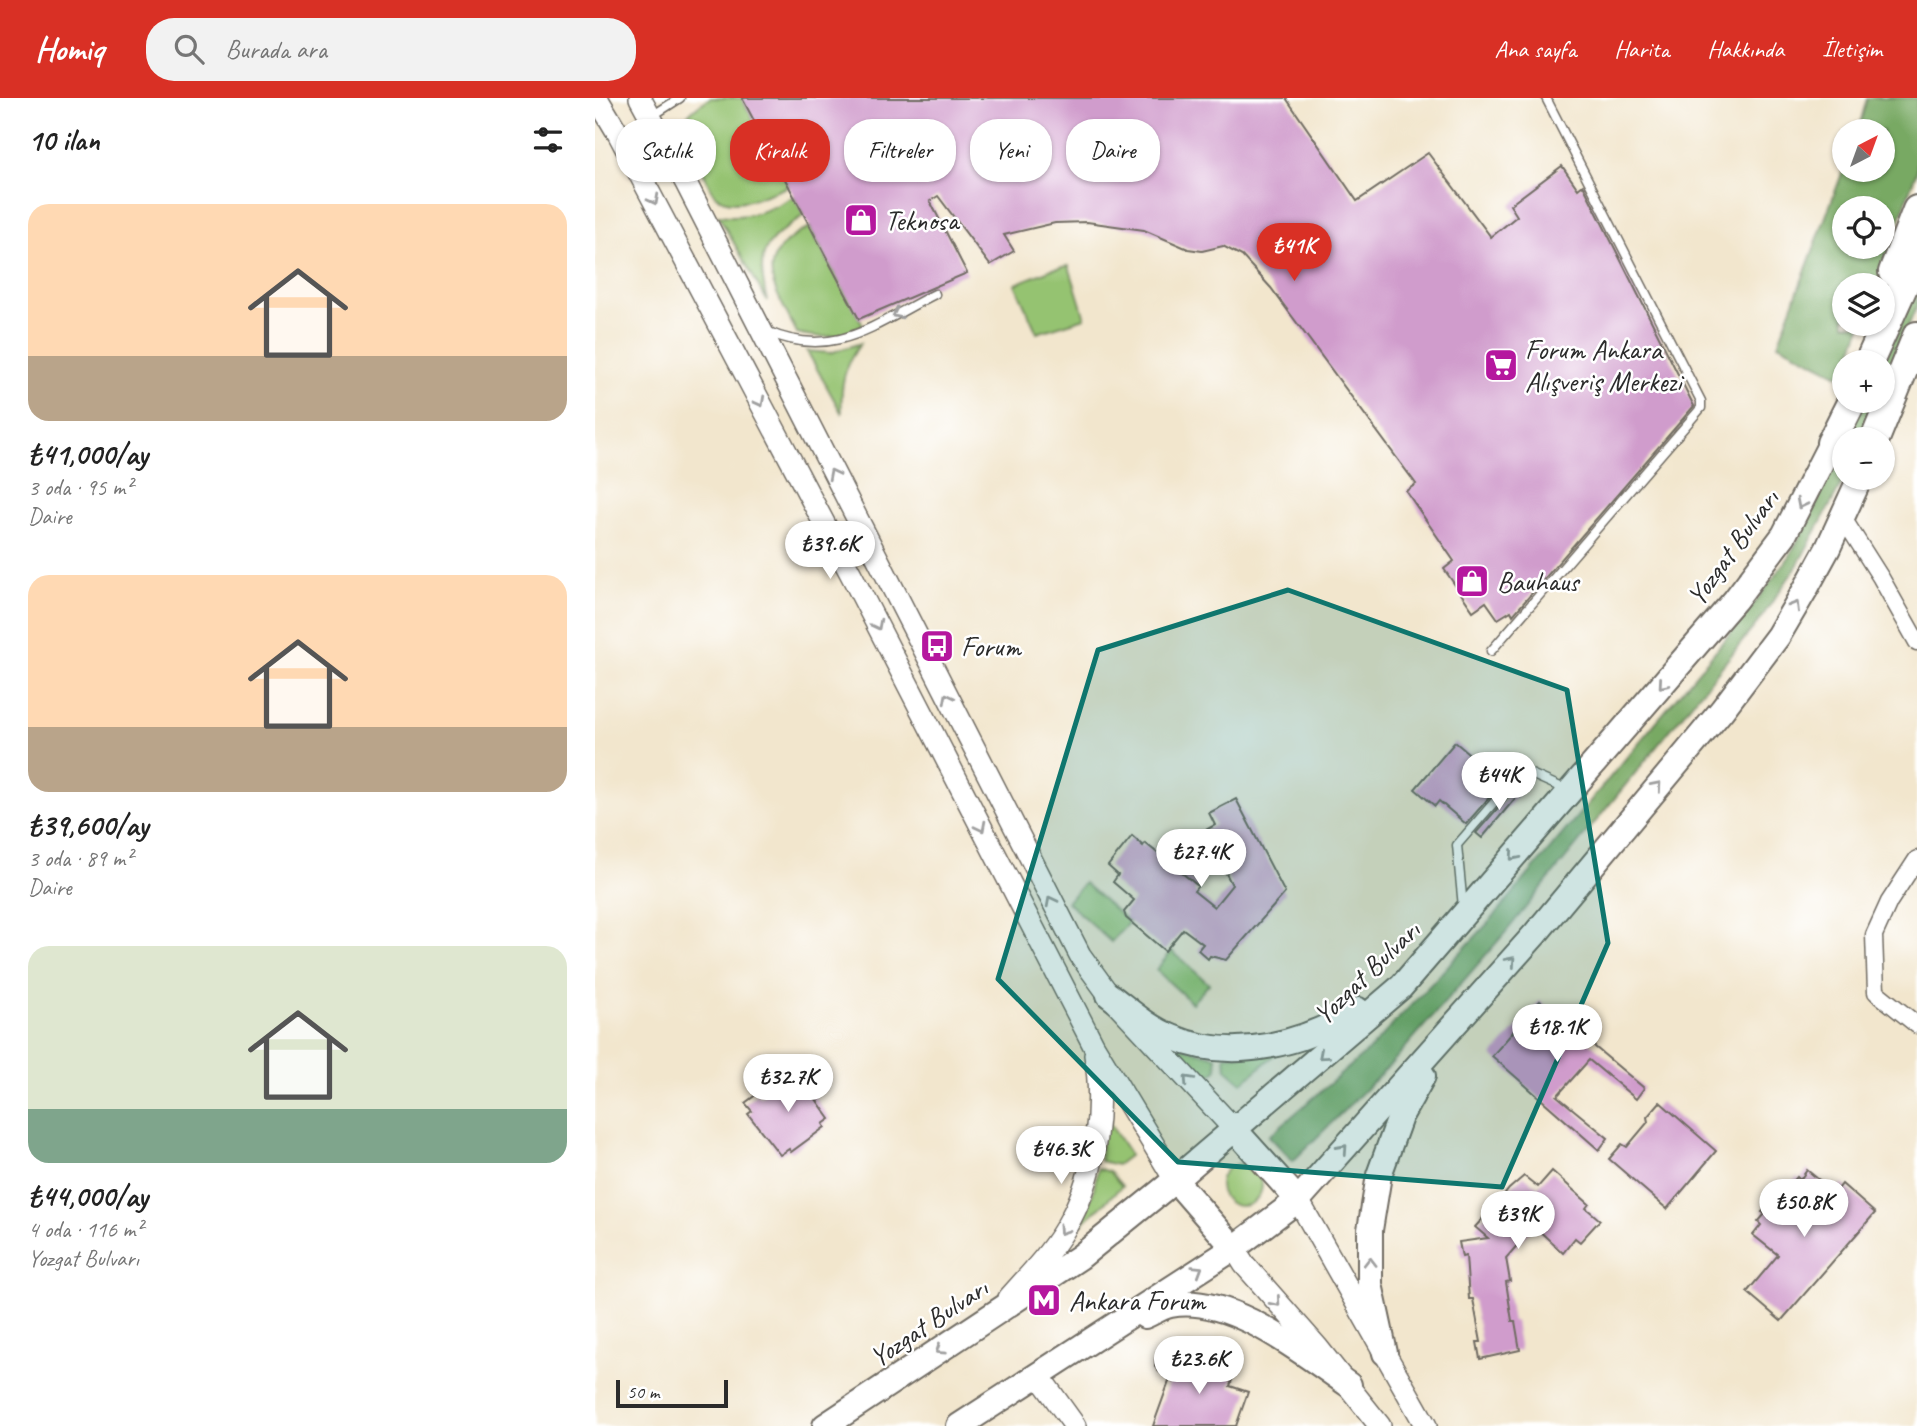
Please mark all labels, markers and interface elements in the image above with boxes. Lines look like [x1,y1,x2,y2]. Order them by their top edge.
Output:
search box [146,18,636,81]
text: Homiq [35,28,104,70]
icon: search [170,30,208,68]
text: Burada ara [226,33,327,66]
text: Ana sayfa [1495,34,1576,64]
text: Harita [1614,34,1669,64]
text: Hakkında [1707,34,1784,64]
text: İletişim [1822,34,1882,64]
chip: Satılık [616,119,716,182]
chip: Kiralık [730,119,830,182]
chip: Filtreler [844,119,956,182]
chip: Yeni [970,119,1052,182]
chip: Daire [1066,119,1160,182]
north arrow [1832,119,1895,182]
map controls [1832,119,1895,490]
text: 10 ilan [28,121,100,159]
icon: filters [529,121,567,159]
one-way arrow [646,193,659,206]
button: locate [1832,196,1895,259]
shop icon: Teknosa [842,201,880,239]
place label: Teknosa [885,203,961,238]
pin: ₺41K [1253,223,1335,283]
text: ₺41K [1273,231,1315,260]
icon: home [235,250,361,376]
button: layers [1832,273,1895,336]
one-way arrow [892,305,904,319]
place label: Forum Ankara Alışveriş Merkezi [1525,332,1685,399]
supermarket icon: Forum Ankara Alışveriş Merkezi [1482,346,1520,384]
button: + [1832,350,1895,413]
one-way arrow [752,395,765,407]
button: − [1832,427,1895,490]
text: ₺41,000/ay [28,435,148,473]
one-way arrow [827,469,841,481]
text: 3 oda · 95 m² [28,473,132,502]
street label: Yozgat Bulvarı [1679,481,1787,612]
one-way arrow [1796,497,1809,509]
text: Daire [28,502,71,531]
pin: ₺39.6K [773,522,887,581]
text: ₺39.6K [801,529,859,558]
shop icon: Bauhaus [1453,562,1491,600]
place label: Bauhaus [1497,564,1581,599]
one-way arrow [1787,601,1800,614]
one-way arrow [869,618,882,630]
icon: home [235,621,361,747]
bus stop icon: Forum [918,627,956,665]
place label: Forum [961,629,1022,664]
one-way arrow [1659,676,1671,689]
one-way arrow [942,693,956,705]
pin: ₺44K [1458,752,1540,812]
text: ₺44K [1478,760,1520,789]
one-way arrow [1649,782,1661,795]
text: ₺39,600/ay [28,806,148,844]
one-way arrow [973,820,986,832]
pin: ₺27.4K [1144,830,1258,889]
text: ₺27.4K [1172,837,1230,866]
text: 3 oda · 89 m² [28,844,132,873]
one-way arrow [1510,848,1522,861]
text: Daire [28,873,71,902]
one-way arrow [1046,896,1060,908]
street label: Yozgat Bulvarı [1306,912,1428,1032]
one-way arrow [1503,956,1515,969]
icon: home [235,992,361,1118]
pin: ₺18.1K [1500,1004,1614,1064]
text: ₺18.1K [1528,1012,1586,1041]
one-way arrow [1318,1047,1331,1059]
pin: ₺32.7K [731,1054,845,1114]
text: ₺32.7K [759,1062,817,1091]
one-way arrow [1184,1075,1197,1088]
pin: ₺46.3K [1004,1126,1118,1186]
text: ₺46.3K [1032,1134,1090,1163]
one-way arrow [1335,1144,1347,1157]
text: ₺44,000/ay [28,1177,148,1215]
pin: ₺50.8K [1747,1180,1861,1239]
text: ₺50.8K [1775,1187,1833,1216]
pin: ₺39K [1477,1192,1559,1251]
text: ₺39K [1497,1199,1539,1228]
text: 4 oda · 116 m² [28,1215,143,1244]
one-way arrow [1058,1223,1071,1236]
text: Yozgat Bulvarı [28,1244,139,1273]
one-way arrow [1362,1256,1378,1267]
one-way arrow [1190,1265,1203,1278]
street label: Yozgat Bulvarı [863,1269,995,1375]
metro station icon: Ankara Forum [1025,1281,1063,1319]
place label: Ankara Forum [1069,1283,1207,1318]
one-way arrow [1268,1293,1280,1306]
pin: ₺23.6K [1142,1336,1256,1396]
one-way arrow [935,1341,948,1354]
text: ₺23.6K [1170,1344,1228,1373]
scale bar [616,1377,728,1409]
text: 50 m [627,1380,659,1404]

